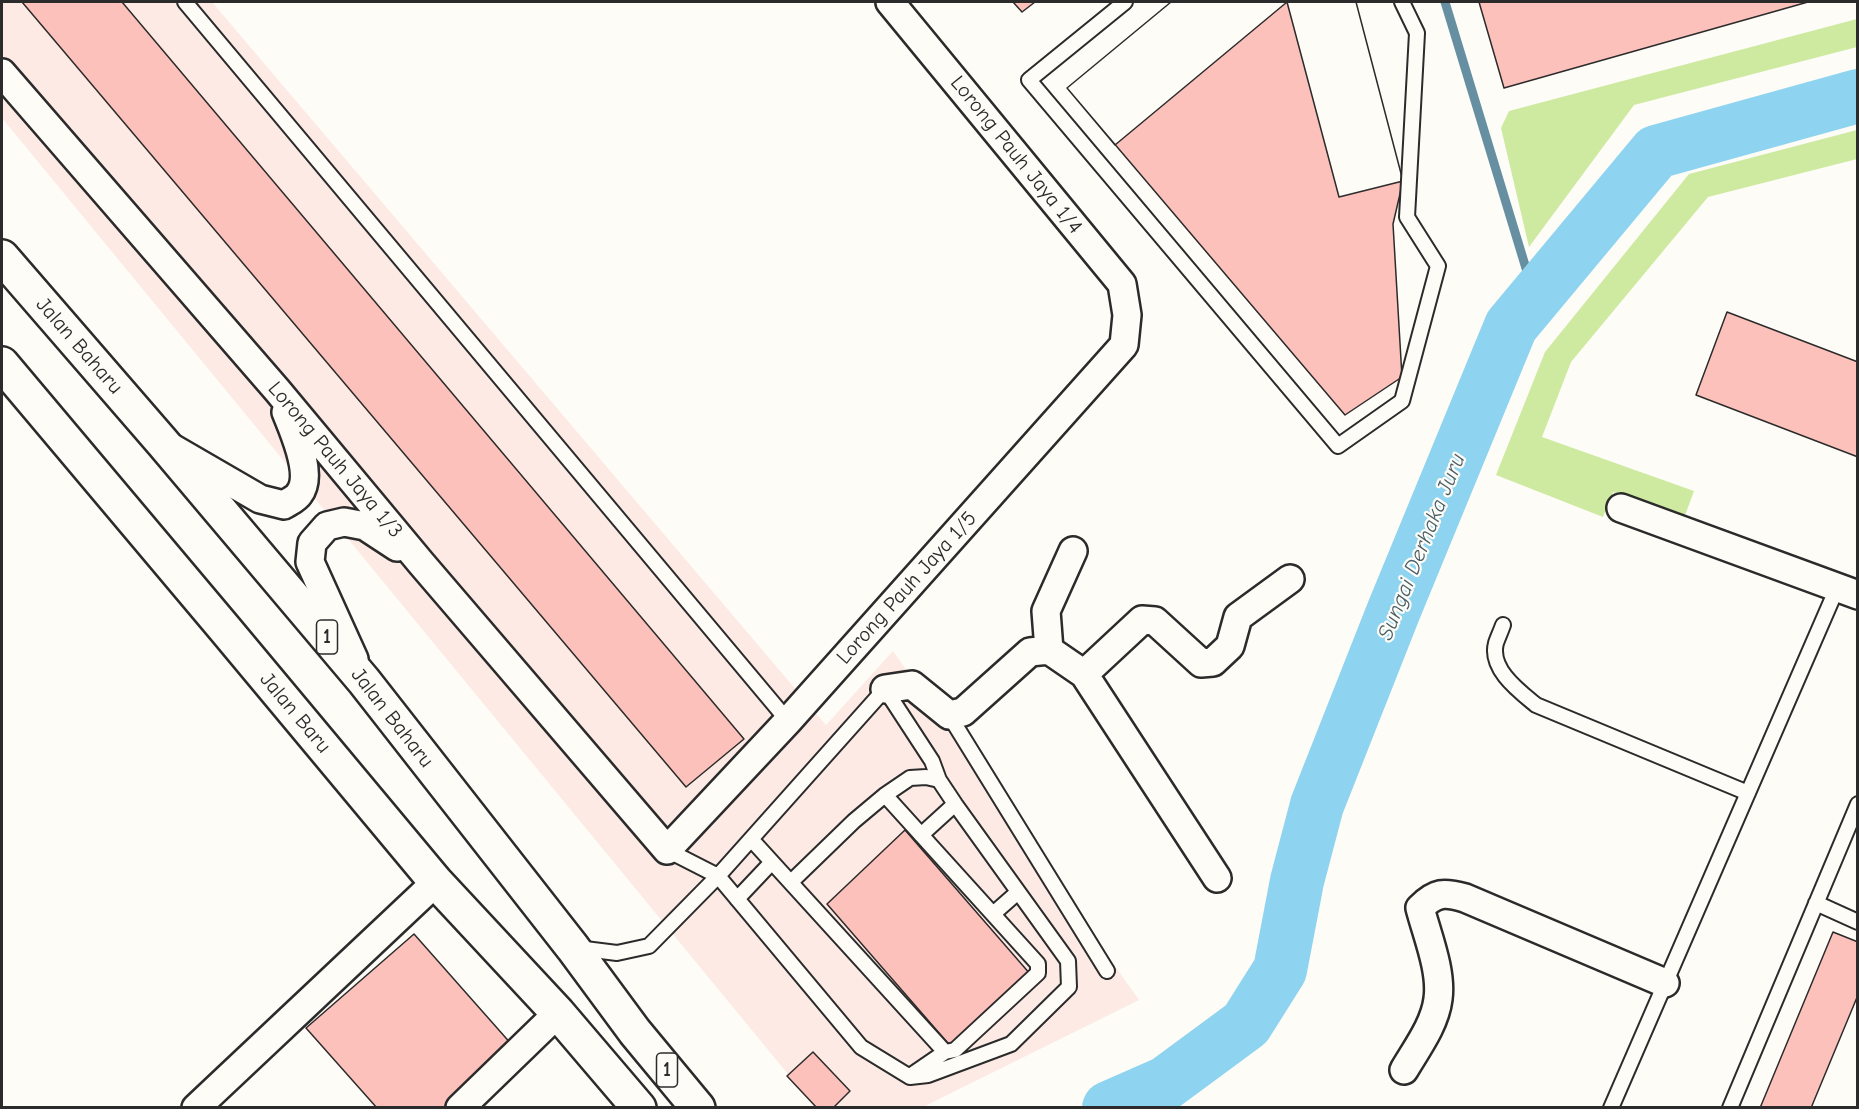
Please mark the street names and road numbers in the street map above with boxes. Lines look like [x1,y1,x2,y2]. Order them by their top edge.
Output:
street label: Lorong Pauh Jaya 1/4 [945,71,1087,239]
street label: Jalan Baharu [30,293,128,399]
street label: Lorong Pauh Jaya 1/3 [262,377,408,543]
street label: Lorong Pauh Jaya 1/5 [832,506,982,670]
road number: 1 [316,620,338,654]
street label: Jalan Baharu [345,663,439,773]
street label: Jalan Baru [254,668,336,758]
road number: 1 [656,1053,678,1087]

